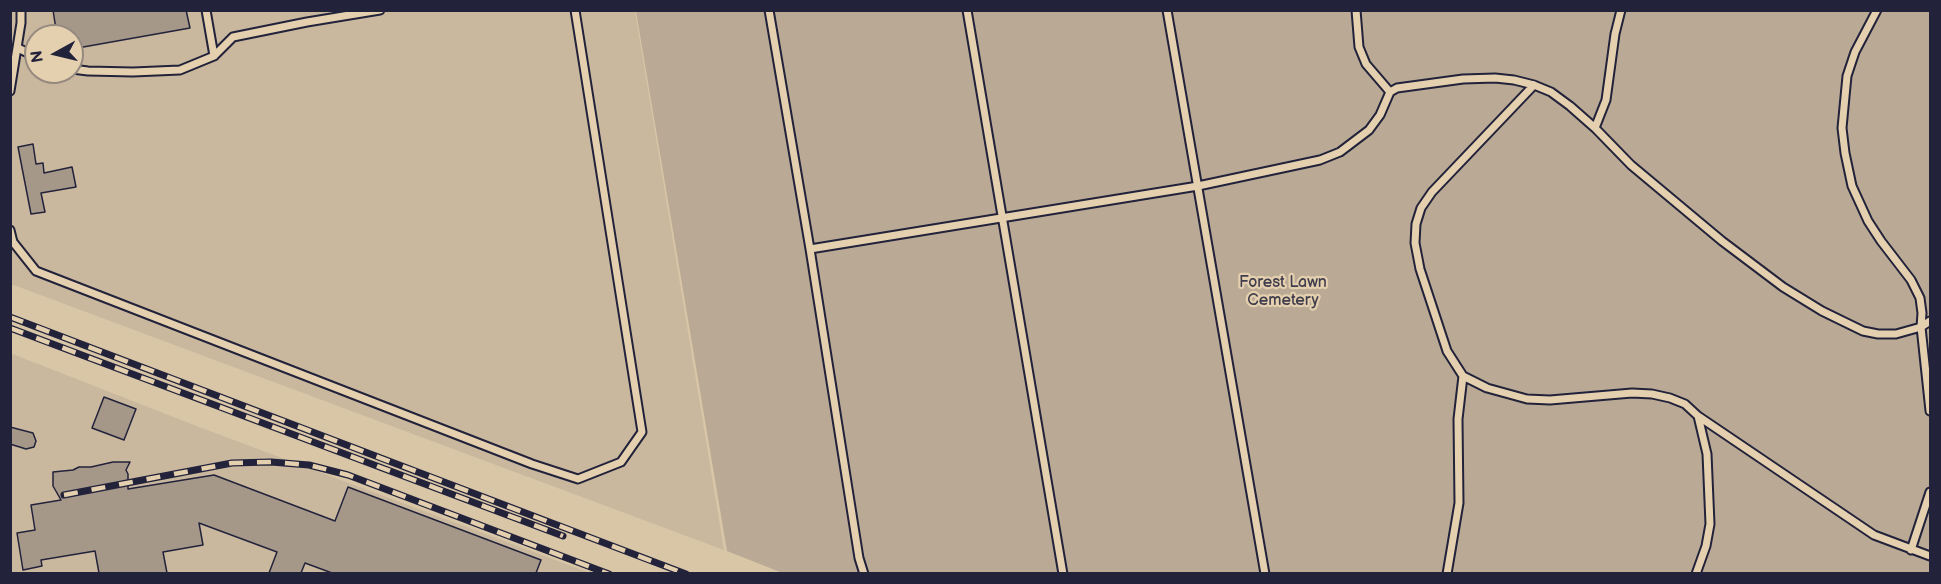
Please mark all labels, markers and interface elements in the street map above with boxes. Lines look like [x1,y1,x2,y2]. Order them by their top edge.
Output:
north arrow [24,24,84,84]
text: N [27,49,48,64]
park label: Forest Lawn Cemetery [1239,273,1327,311]

